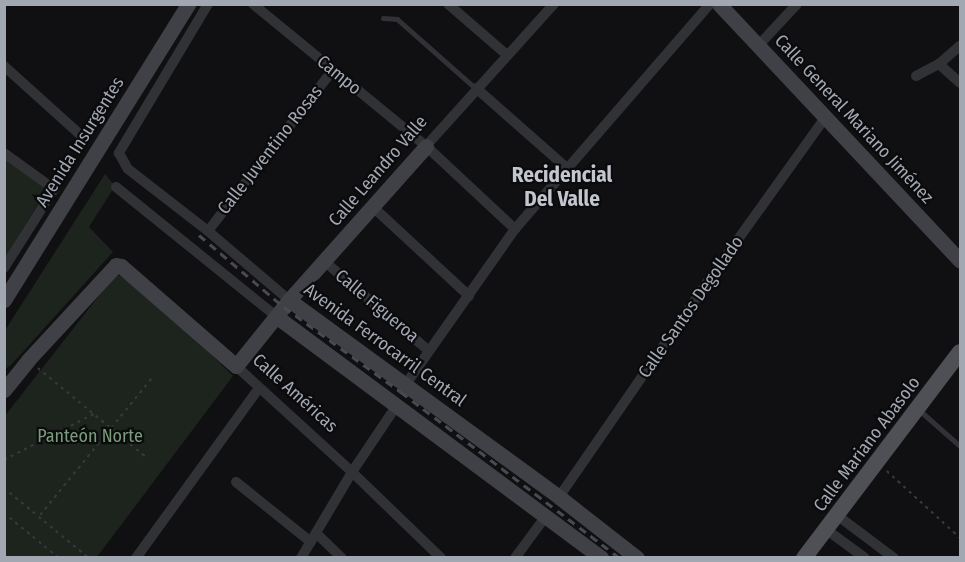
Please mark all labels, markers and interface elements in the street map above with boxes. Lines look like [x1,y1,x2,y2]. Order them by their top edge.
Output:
street label: Calle General Mariano Jiménez [770,30,938,208]
street label: Campo [313,51,365,99]
street label: Avenida Insurgentes [31,73,129,211]
street label: Calle Juventino Rosas [213,81,327,219]
street label: Calle Leandro Valle [324,111,432,231]
district label: Recidencial Del Valle [512,162,612,212]
street label: Calle Santos Degollado [634,232,748,382]
street label: Calle Figueroa [331,265,423,347]
street label: Avenida Ferrocarril Central [300,279,470,411]
street label: Calle Américas [248,349,342,437]
street label: Calle Mariano Abasolo [809,372,925,516]
park label: Panteón Norte [37,425,143,447]

